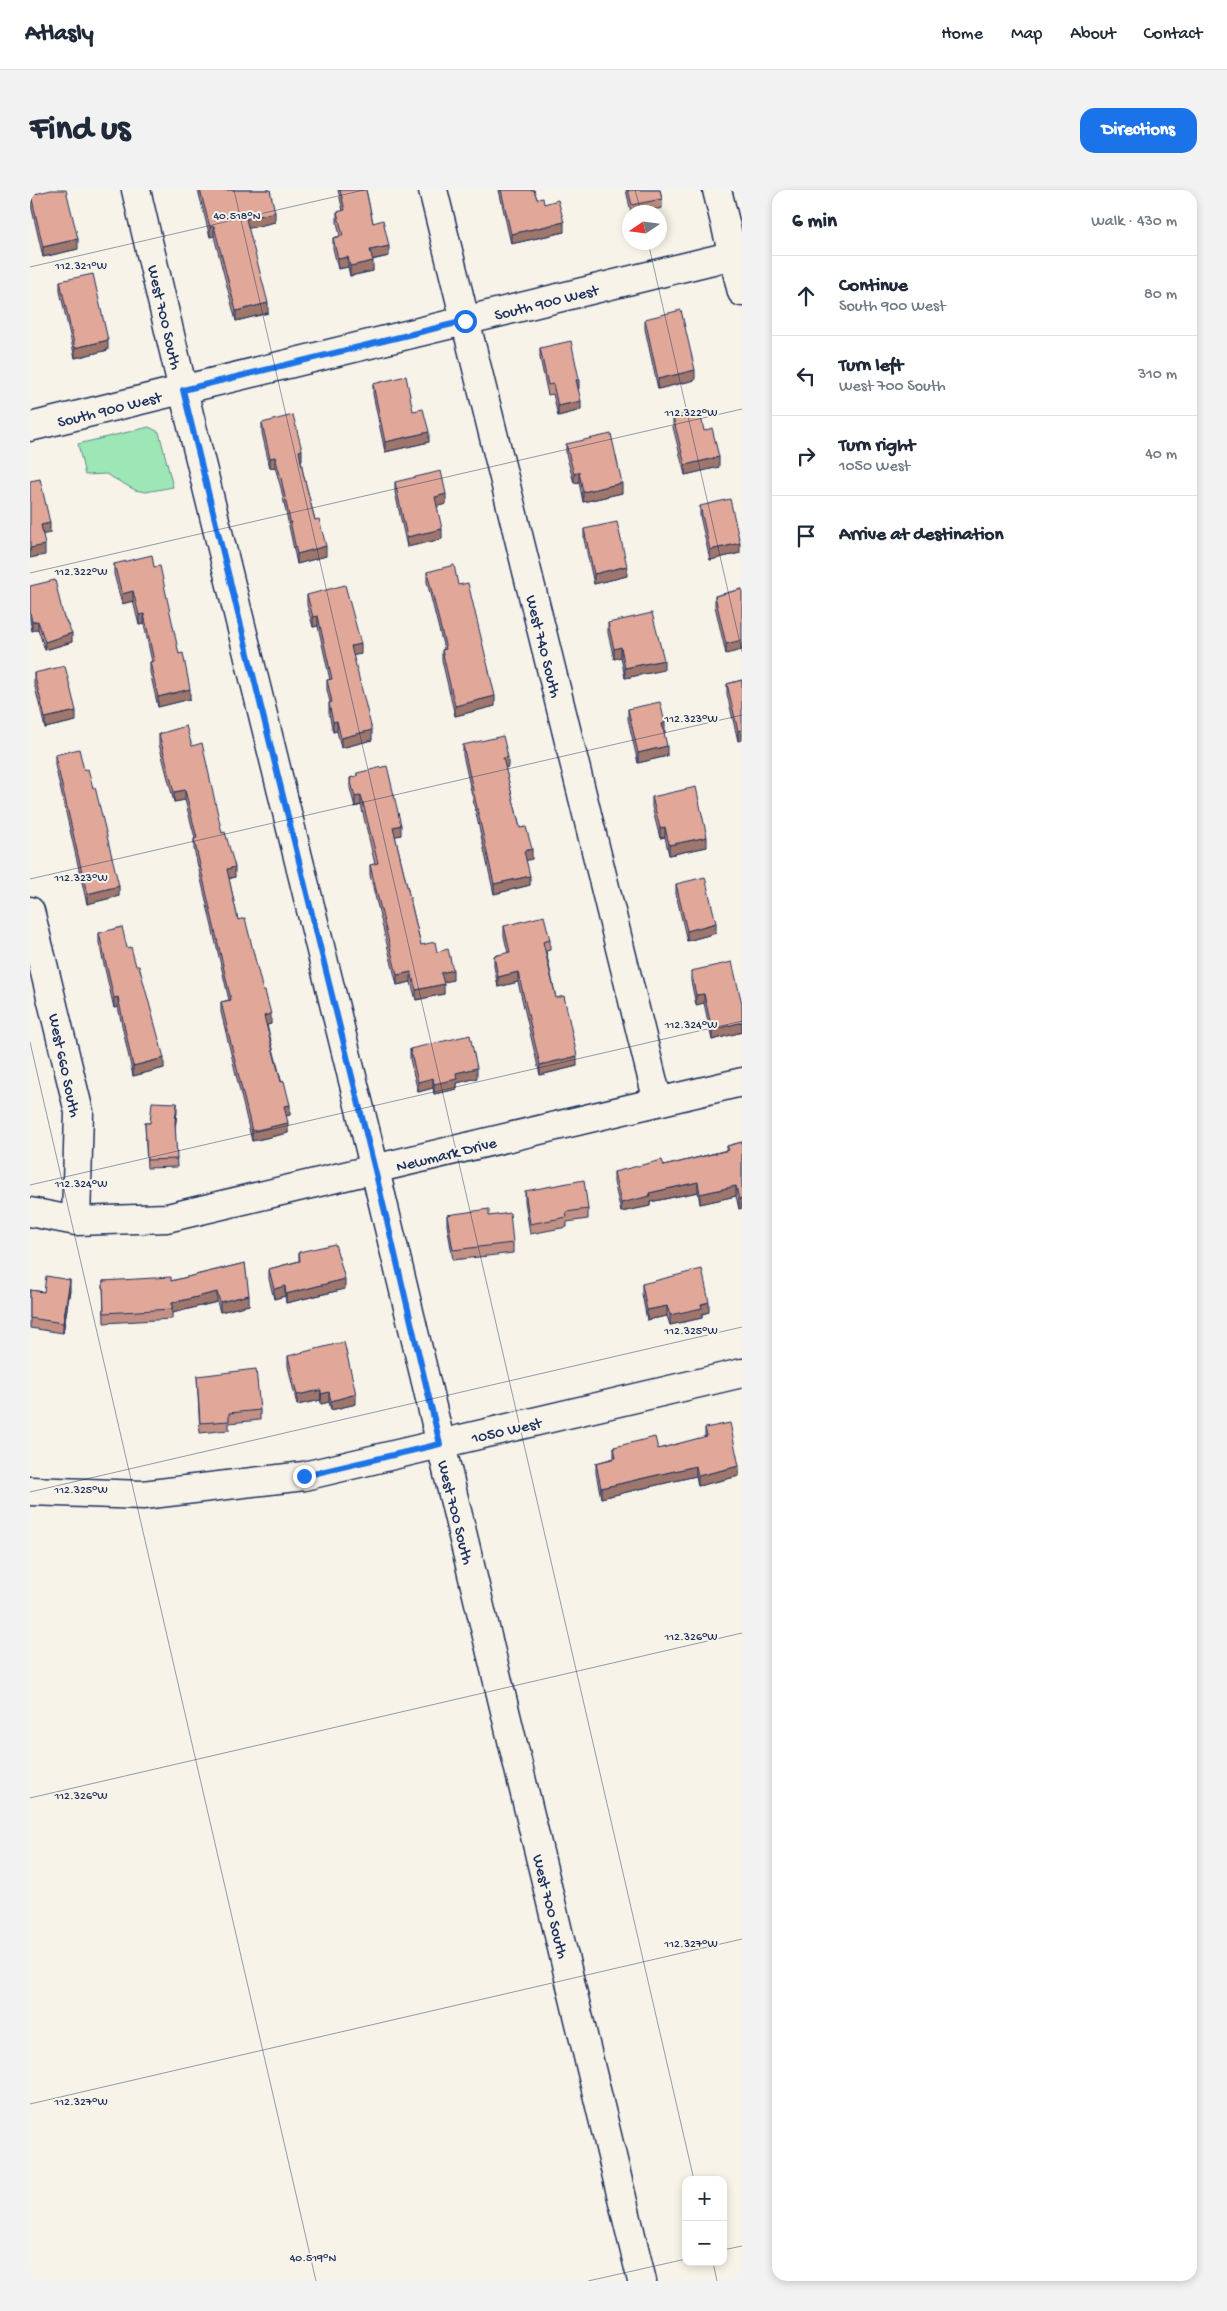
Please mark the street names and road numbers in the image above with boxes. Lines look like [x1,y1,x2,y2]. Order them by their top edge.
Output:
street label: West 700 South [141,264,184,372]
street label: South 900 West [493,282,602,326]
street label: South 900 West [56,389,165,433]
street label: West 740 South [520,594,564,701]
street label: West 660 South [42,1012,83,1120]
street label: Newmark Drive [395,1135,500,1178]
street label: 1050 West [469,1415,545,1450]
street label: West 700 South [431,1459,476,1567]
street label: West 700 South [526,1853,571,1961]

